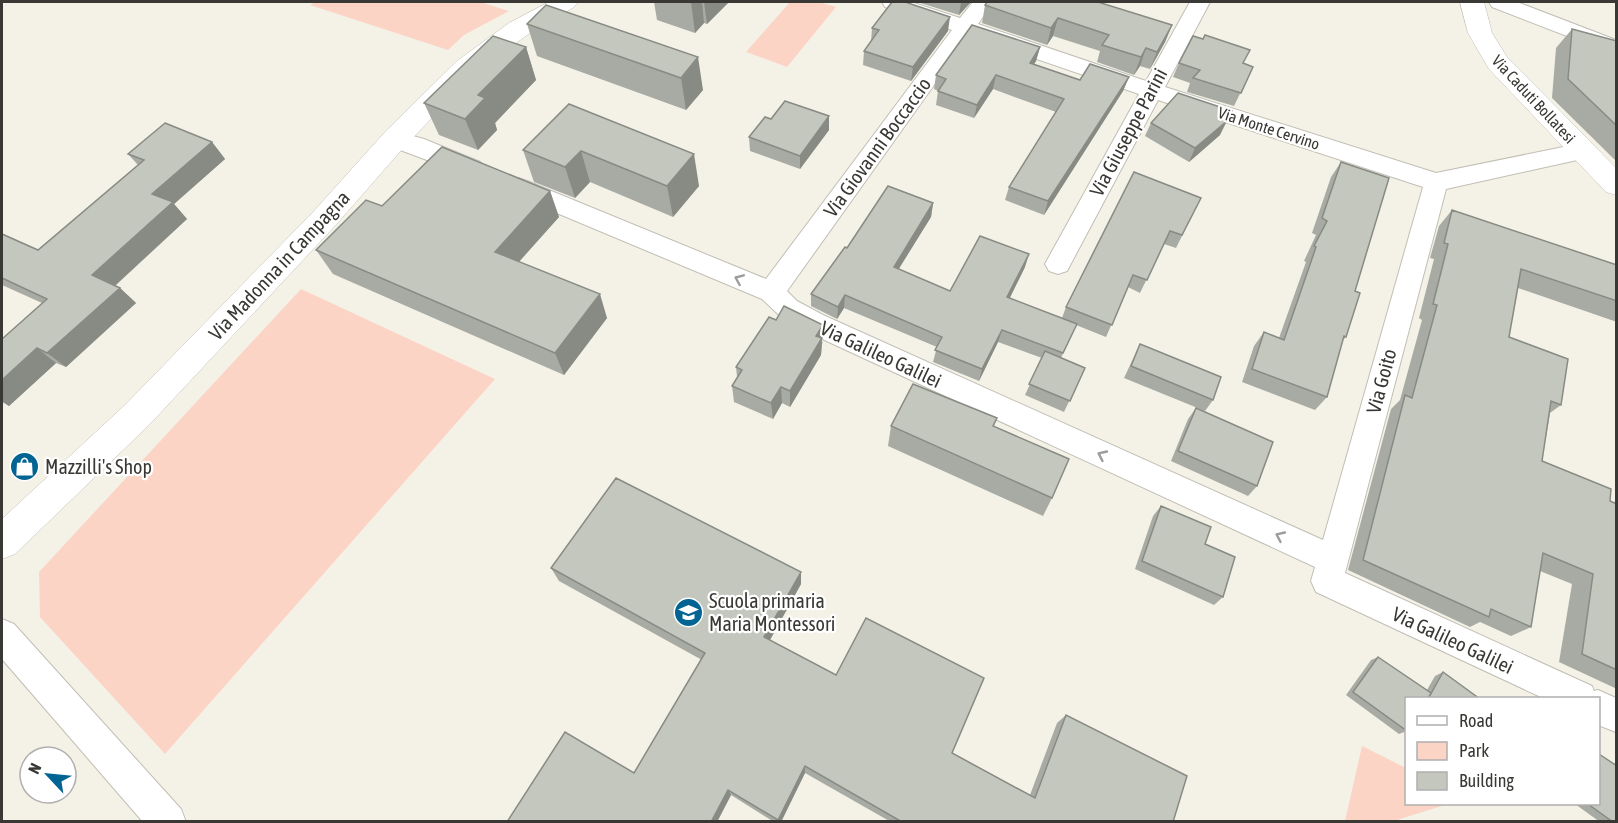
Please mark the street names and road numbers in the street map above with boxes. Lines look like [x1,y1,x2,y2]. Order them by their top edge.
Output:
street label: Via Caduti Bollatesi [1489,51,1579,147]
street label: Via Giuseppe Parini [1085,64,1171,200]
street label: Via Giovanni Boccaccio [819,73,935,221]
street label: Via Monte Cervino [1216,103,1322,153]
street label: Via Madonna in Campagna [204,186,354,344]
street label: Via Galileo Galilei [817,316,945,392]
street label: Via Goito [1361,346,1401,416]
street label: Via Galileo Galilei [1389,602,1517,678]

